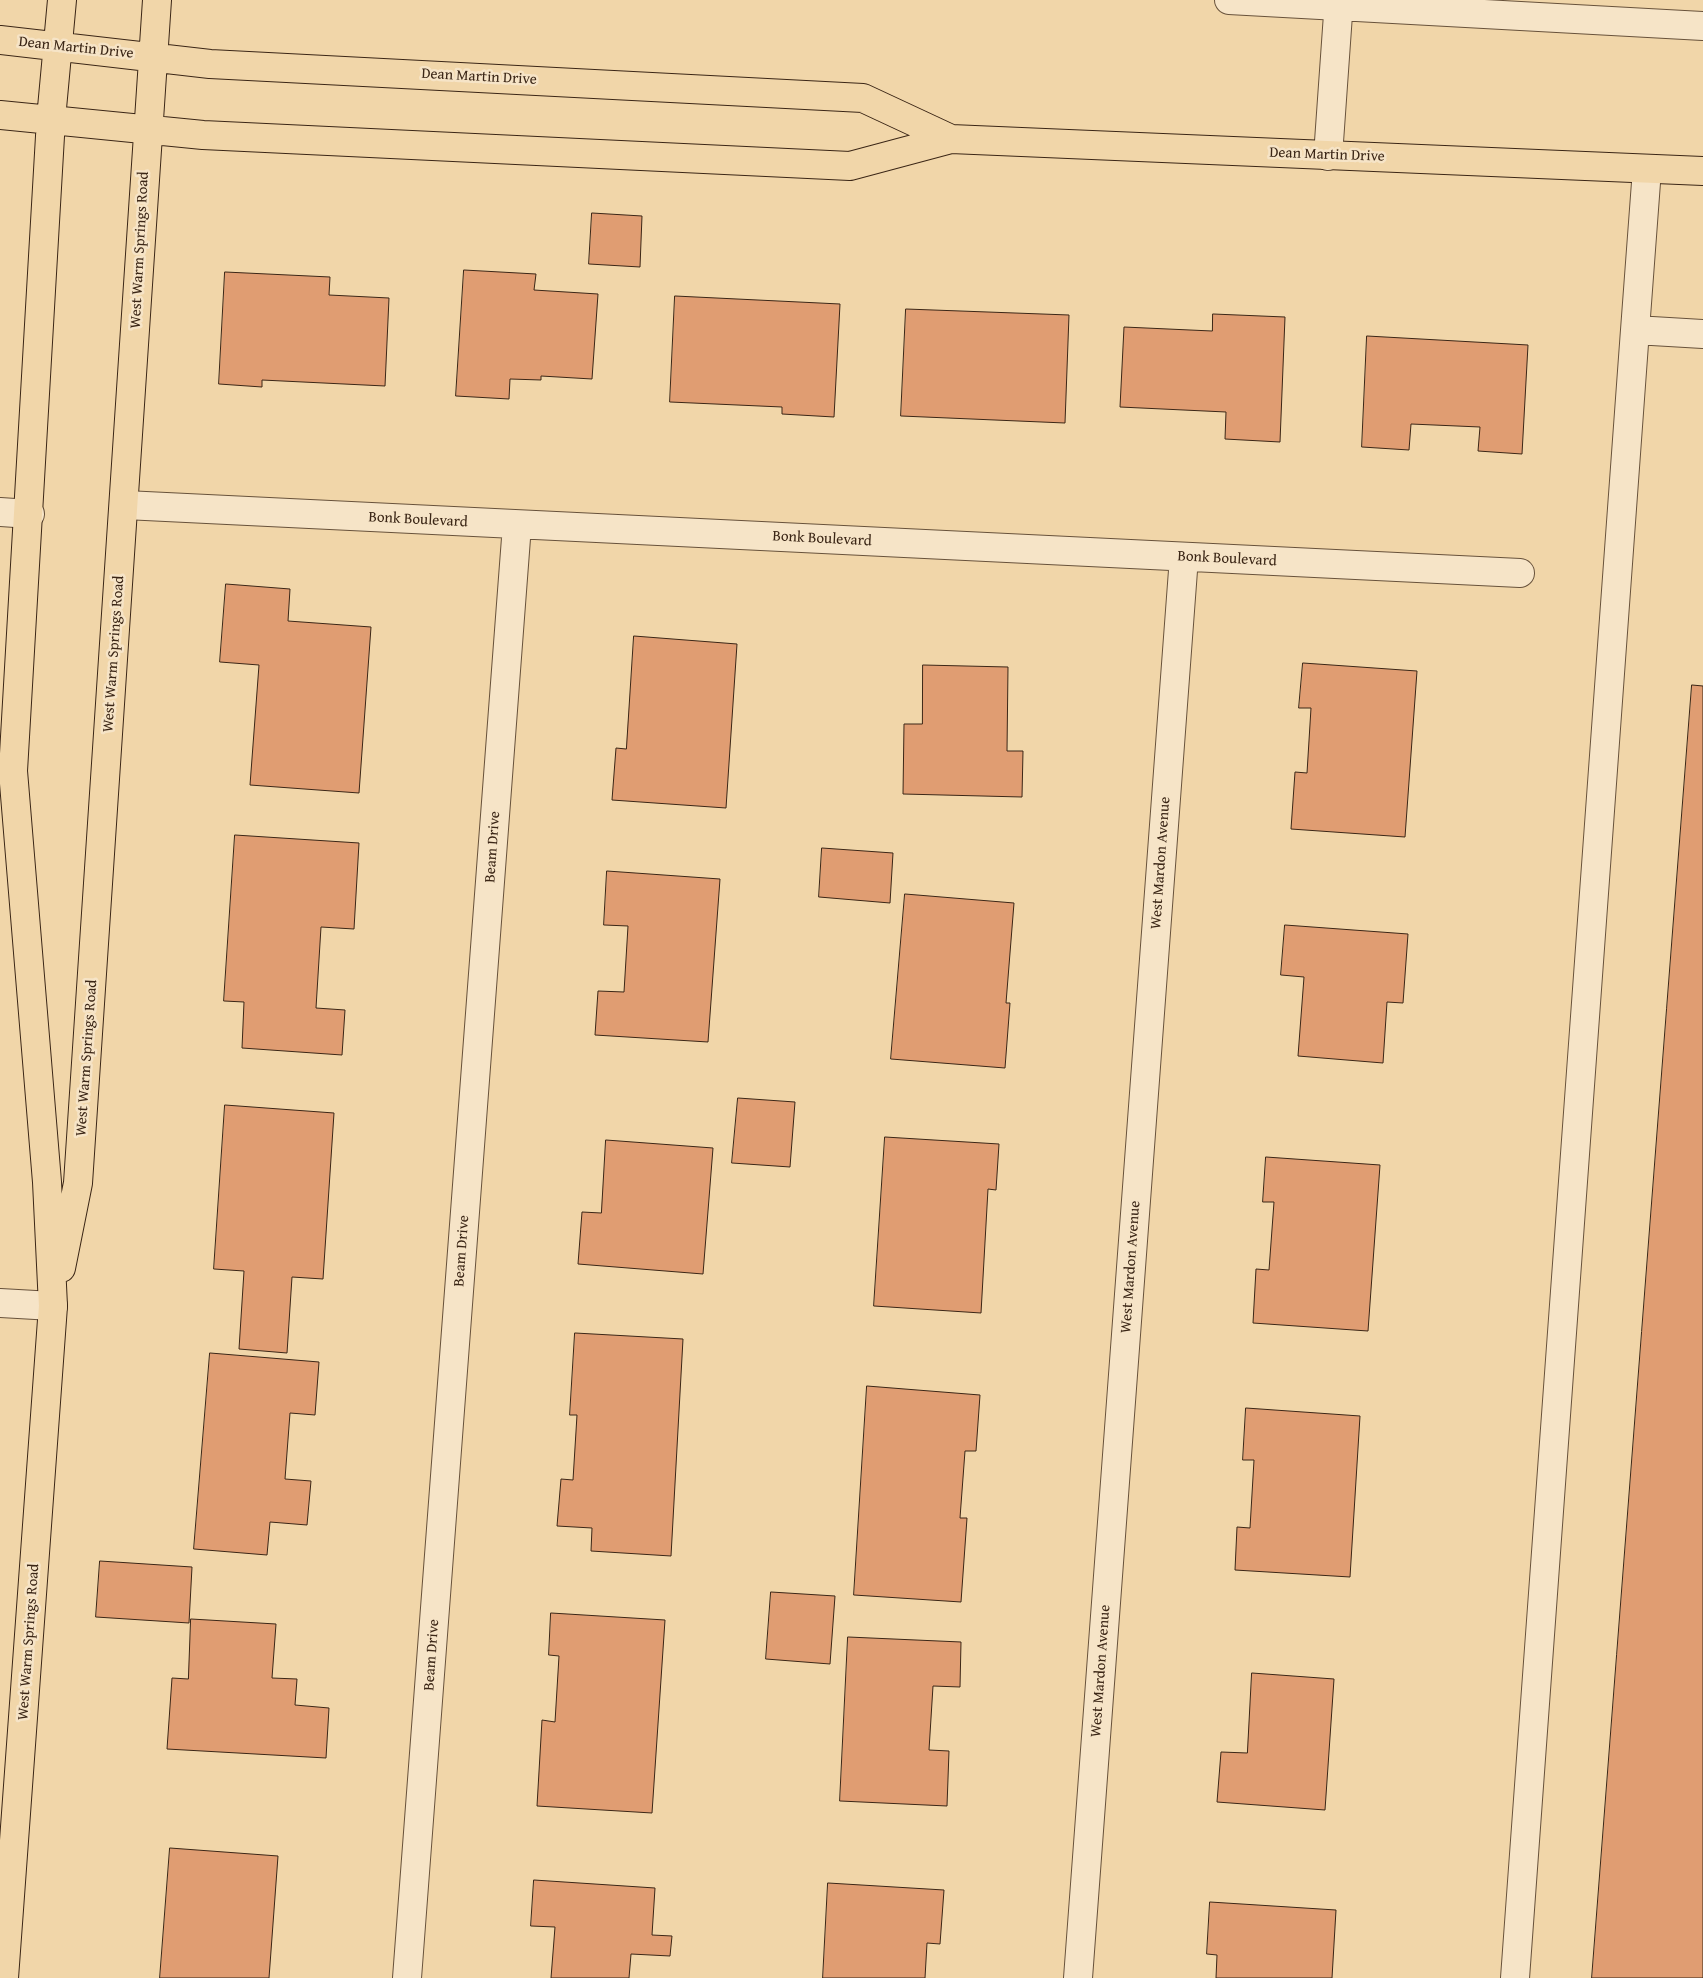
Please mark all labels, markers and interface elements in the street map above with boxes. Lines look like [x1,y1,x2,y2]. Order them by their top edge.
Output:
street label: Dean Martin Drive [18,33,134,63]
street label: Dean Martin Drive [421,65,537,89]
street label: Dean Martin Drive [1269,144,1385,166]
street label: West Warm Springs Road [127,171,153,329]
street label: Bonk Boulevard [368,508,468,532]
street label: Bonk Boulevard [772,527,872,551]
street label: Bonk Boulevard [1177,547,1277,571]
street label: West Warm Springs Road [100,575,128,733]
street label: West Mardon Avenue [1147,796,1175,930]
street label: Beam Drive [482,811,504,883]
street label: West Warm Springs Road [73,979,101,1137]
street label: West Mardon Avenue [1117,1200,1145,1334]
street label: Beam Drive [451,1215,473,1287]
street label: West Warm Springs Road [15,1563,43,1721]
street label: West Mardon Avenue [1087,1604,1115,1738]
street label: Beam Drive [421,1619,443,1691]

